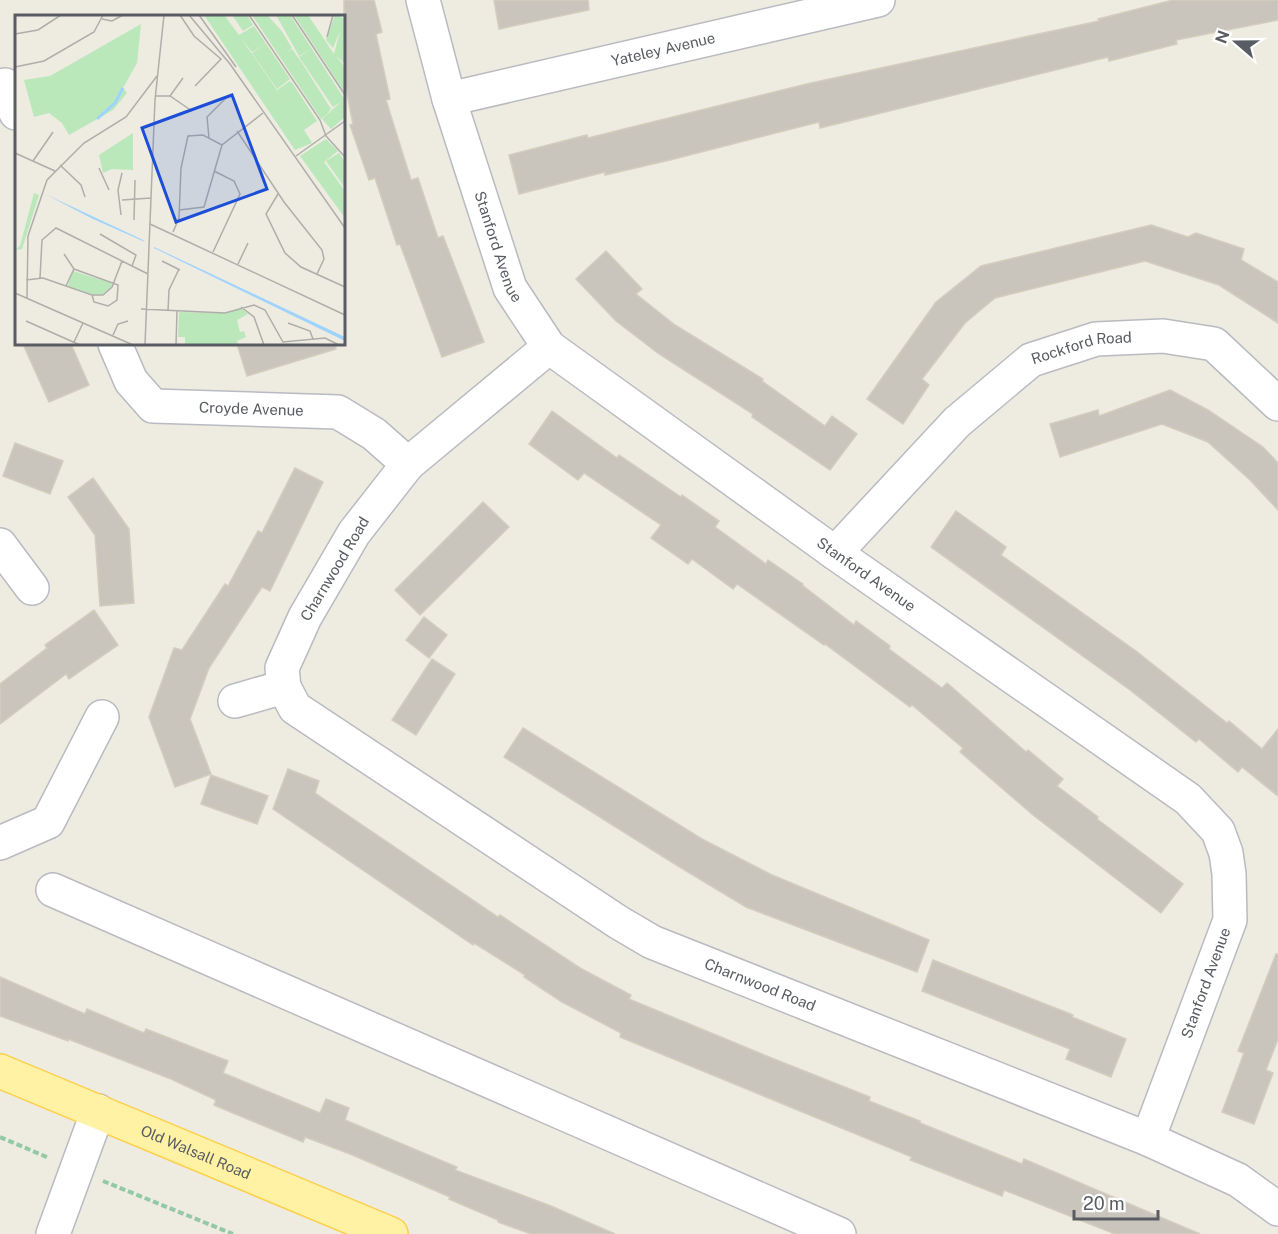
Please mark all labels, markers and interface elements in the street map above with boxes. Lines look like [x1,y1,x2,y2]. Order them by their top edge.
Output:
north arrow [1206,12,1266,72]
inset map [15,15,345,345]
text: N [1211,28,1233,46]
street label: Yateley Avenue [610,29,717,69]
street label: Stanford Avenue [471,189,526,305]
street label: Rockford Road [1029,328,1132,367]
street label: Croyde Avenue [199,398,304,419]
street label: Charnwood Road [297,514,372,624]
street label: Stanford Avenue [814,534,919,615]
street label: Stanford Avenue [1178,925,1233,1040]
street label: Charnwood Road [702,955,818,1014]
street label: Old Walsall Road [138,1122,253,1183]
scale bar [1074,1183,1158,1221]
text: 20 m [1083,1193,1125,1214]

